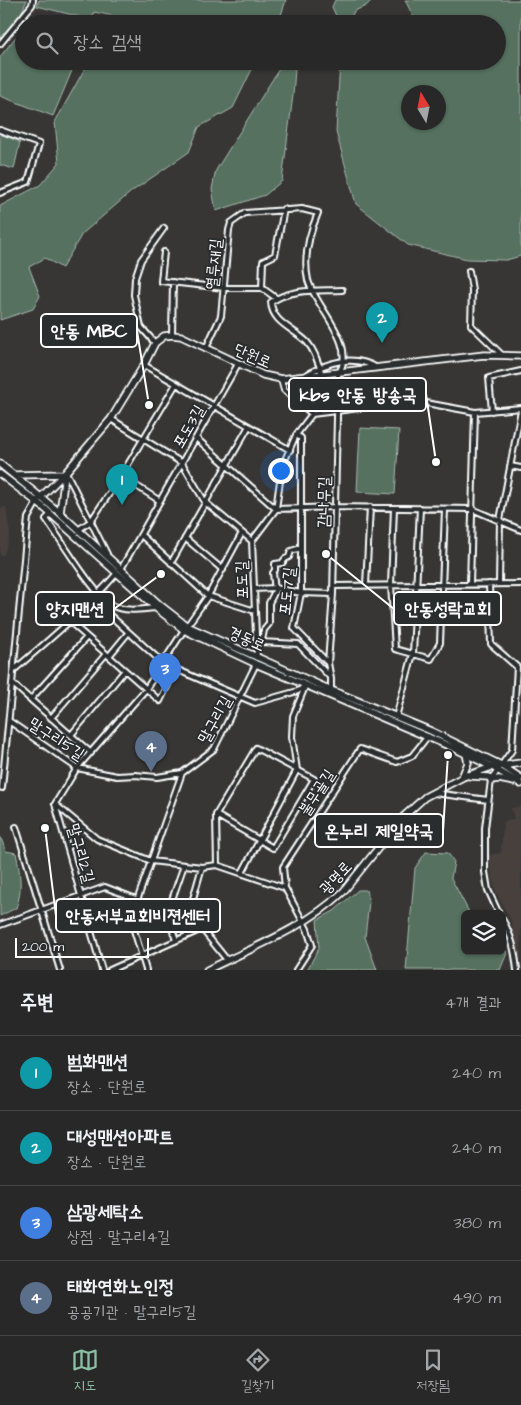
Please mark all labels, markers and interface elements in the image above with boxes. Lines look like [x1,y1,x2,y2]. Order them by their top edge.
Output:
search box [15,15,506,70]
icon: search [33,29,61,57]
text: 장소 검색 [73,29,142,56]
north arrow [401,85,446,130]
street label: 열루재길 [201,237,227,291]
pin: 2 [366,302,398,343]
callout: 안동 MBC [41,314,137,347]
text: 안동 MBC [51,319,128,344]
street label: 단원로 [231,338,275,374]
callout: kbs 안동 방송국 [289,378,426,411]
text: kbs 안동 방송국 [299,383,417,408]
street label: 포도3길 [168,401,210,452]
your location [268,458,294,484]
pin: 1 [106,464,138,505]
street label: 감나무길 [313,476,335,528]
street label: 포도길 [230,560,254,600]
street label: 포도7길 [274,566,300,616]
callout: 양지맨션 [36,592,114,625]
callout: 안동성락교회 [394,592,501,625]
text: 양지맨션 [46,597,104,622]
text: 안동성락교회 [405,597,491,622]
street label: 경동로 [224,621,269,657]
pin: 3 [149,653,181,694]
street label: 말구리길 [193,692,237,747]
street label: 말구리5길 [24,713,89,765]
pin: 4 [135,731,167,772]
street label: 불무골길 [294,765,340,820]
callout: 온누리 제일약국 [315,814,443,847]
text: 온누리 제일약국 [325,819,433,844]
street label: 말구리2길 [62,821,100,886]
street label: 광명로 [315,856,357,899]
callout: 안동서부교회비젼센터 [56,899,220,932]
text: 안동서부교회비젼센터 [66,904,210,929]
map controls [461,910,506,955]
button: layers [461,910,506,955]
scale bar [15,935,149,958]
text: 200 m [22,937,64,957]
text: 주변 [20,988,54,1017]
text: 4개 결과 [445,992,501,1014]
text: 범화맨션 [67,1049,128,1076]
text: 1 [35,1062,37,1084]
text: 240 m [452,1062,501,1084]
text: 장소 · 단원로 [67,1076,146,1098]
text: 대성맨션아파트 [67,1124,174,1151]
text: 2 [31,1137,41,1159]
text: 240 m [452,1137,501,1159]
text: 장소 · 단원로 [67,1151,146,1173]
text: 삼광세탁소 [67,1199,143,1226]
text: 3 [32,1212,40,1234]
text: 380 m [454,1212,501,1234]
text: 상점 · 말구리4길 [67,1226,170,1248]
text: 태화연화노인정 [67,1274,174,1301]
text: 4 [31,1287,41,1309]
text: 490 m [452,1287,501,1309]
text: 공공기관 · 말구리5길 [67,1301,196,1323]
tab: 지도 [71,1346,99,1396]
tab: 길찾기 [241,1346,274,1396]
tab: 저장됨 [416,1346,450,1396]

